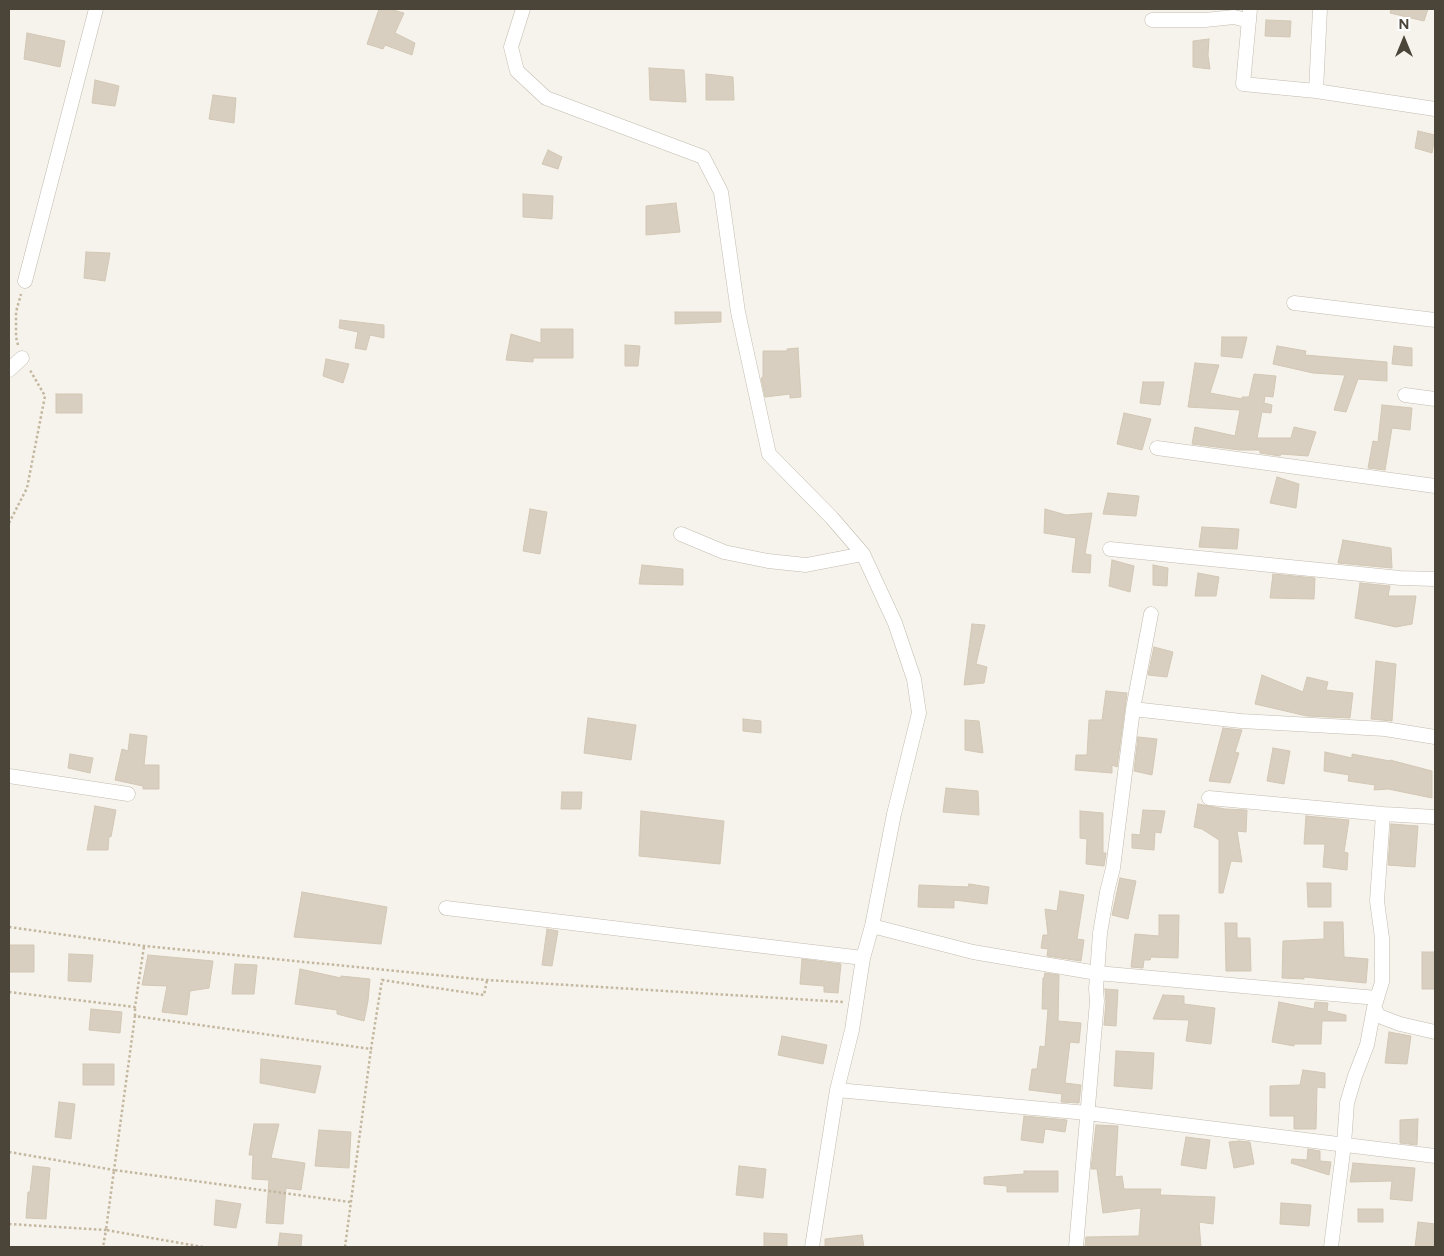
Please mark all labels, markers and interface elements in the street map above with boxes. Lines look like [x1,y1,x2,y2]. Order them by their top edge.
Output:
north arrow [1379,15,1429,65]
text: N [1399,16,1409,33]

